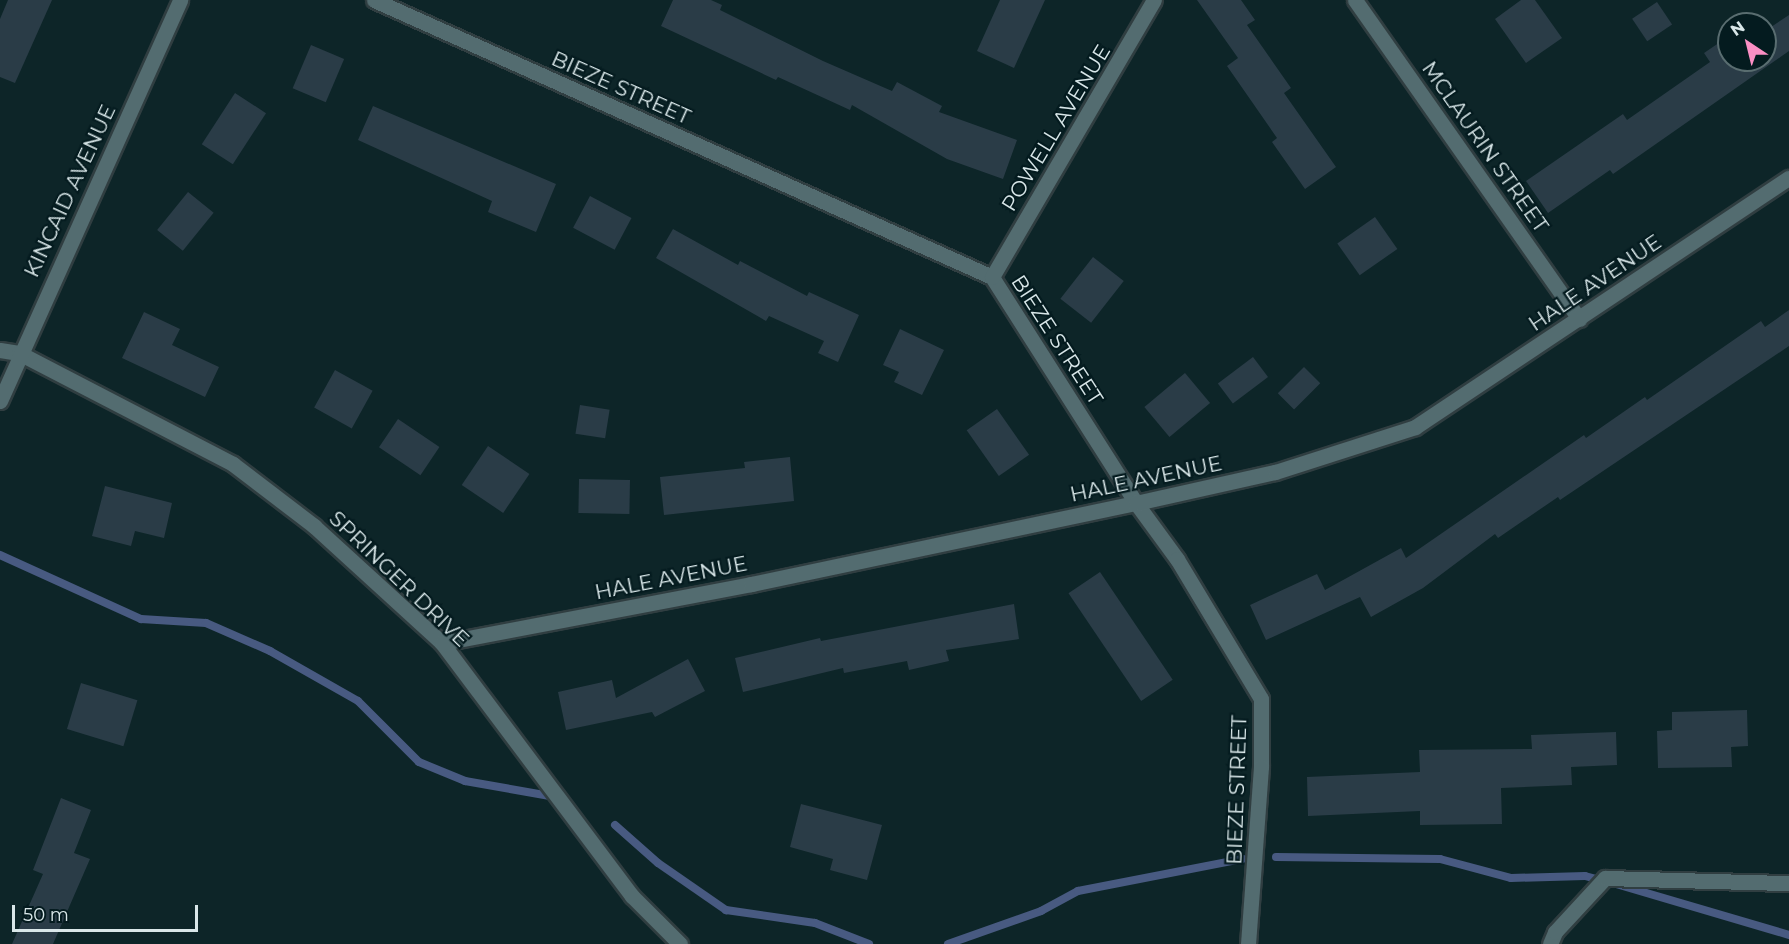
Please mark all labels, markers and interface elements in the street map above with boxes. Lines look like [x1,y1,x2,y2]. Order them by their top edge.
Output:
north arrow [1717,12,1777,72]
text: N [1727,17,1748,40]
street label: POWELL AVENUE [996,40,1116,216]
street label: BIEZE STREET [548,46,694,130]
street label: MCLAURIN STREET [1416,57,1554,237]
street label: KINCAID AVENUE [19,101,121,281]
street label: HALE AVENUE [1524,229,1666,337]
street label: BIEZE STREET [1006,270,1108,410]
street label: HALE AVENUE [1068,451,1224,507]
street label: SPRINGER DRIVE [324,506,474,652]
street label: HALE AVENUE [593,551,749,605]
street label: BIEZE STREET [1222,715,1252,865]
scale bar [15,893,201,931]
text: 50 m [23,904,69,926]

